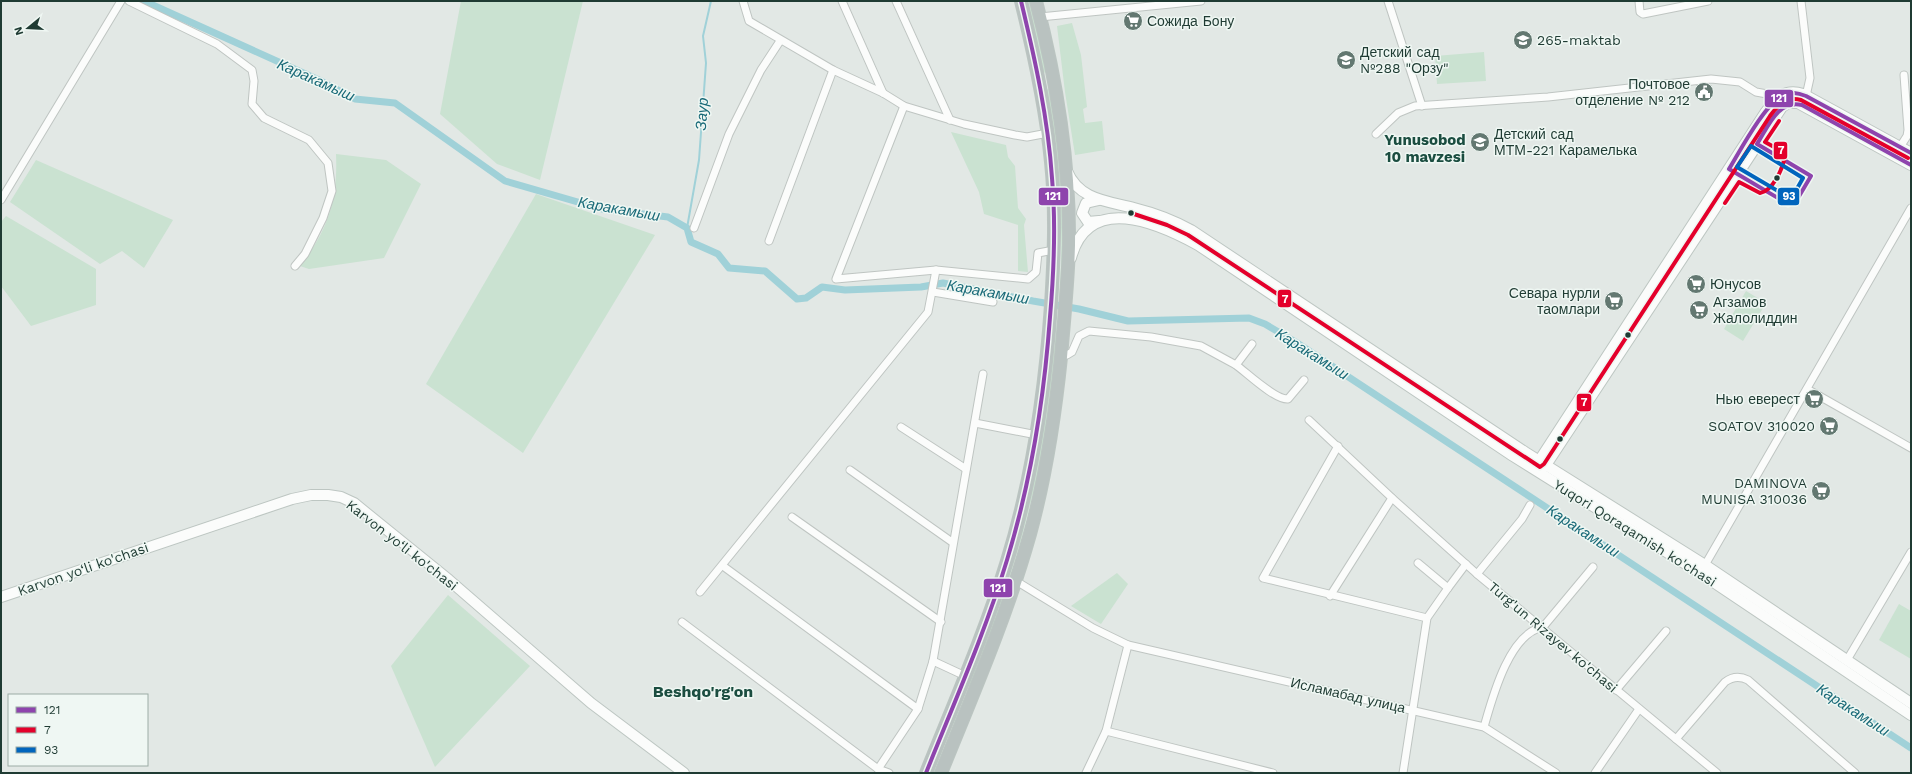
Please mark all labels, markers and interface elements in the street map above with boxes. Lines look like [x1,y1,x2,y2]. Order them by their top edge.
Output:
north arrow [8,8,48,48]
supermarket icon: Сожида Бону [1122,10,1144,32]
place label: Сожида Бону [1147,13,1234,29]
text: N [12,25,26,37]
school or university icon: 265-maktab [1512,29,1534,51]
place label: 265-maktab [1537,32,1621,48]
place label: Детский сад №288 "Орзу" [1360,44,1449,76]
school or university icon: Детский сад №288 "Орзу" [1335,49,1357,71]
water label: Каракамыш [274,55,358,105]
place label: Почтовое отделение № 212 [1575,76,1690,108]
public building icon: Почтовое отделение № 212 [1693,81,1715,103]
line badge: 121 [1764,89,1794,108]
text: 121 [1771,92,1787,105]
water label: Заур [692,97,712,131]
place label: Детский сад МТМ-221 Карамелька [1494,126,1637,158]
district label: Yunusobod 10 mavzesi [1384,131,1466,166]
school or university icon: Детский сад МТМ-221 Карамелька [1469,131,1491,153]
line badge: 7 [1773,141,1788,160]
text: 7 [1778,144,1785,157]
unlabelled marker [1772,173,1782,183]
line badge: 121 [1038,187,1069,206]
line badge: 93 [1777,187,1800,206]
text: 121 [1045,190,1061,203]
text: 93 [1782,190,1796,203]
water label: Каракамыш [577,193,662,225]
unlabelled marker [1126,208,1136,218]
supermarket icon: Юнусов [1685,273,1707,295]
water label: Каракамыш [946,276,1031,308]
place label: Юнусов [1710,276,1761,292]
place label: Севара нурли таомлари [1509,285,1600,317]
line badge: 7 [1277,289,1292,308]
supermarket icon: Севара нурли таомлари [1603,290,1625,312]
text: 7 [1282,293,1289,306]
place label: Агзамов Жалолиддин [1713,294,1798,326]
supermarket icon: Агзамов Жалолиддин [1688,299,1710,321]
water label: Каракамыш [1272,324,1352,384]
unlabelled marker [1623,330,1633,340]
supermarket icon: Нью еверест [1803,388,1825,410]
place label: Нью еверест [1715,391,1801,407]
line badge: 7 [1576,393,1592,412]
text: 7 [1581,396,1588,409]
supermarket icon: SOATOV 310020 [1818,415,1840,437]
place label: SOATOV 310020 [1708,418,1815,434]
unlabelled marker [1555,434,1565,444]
place label: DAMINOVA MUNISA 310036 [1701,475,1807,507]
street label: Yuqori Qoraqamish ko'chasi [1551,476,1719,590]
supermarket icon: DAMINOVA MUNISA 310036 [1810,480,1832,502]
street label: Karvon yo‘li ko'chasi [343,496,461,594]
water label: Каракамыш [1543,501,1623,561]
street label: Karvon yo‘li ko'chasi [16,539,150,599]
line badge: 121 [983,578,1013,598]
street label: Turg'un Rizayev ko'chasi [1485,578,1621,696]
text: 121 [990,582,1006,595]
street label: Исламабад улица [1289,674,1407,716]
water label: Каракамыш [1813,680,1893,740]
district label: Beshqo'rg'on [653,682,753,701]
legend [8,694,148,766]
text: 121 [44,703,60,717]
text: 7 [44,723,51,737]
text: 93 [44,743,58,757]

